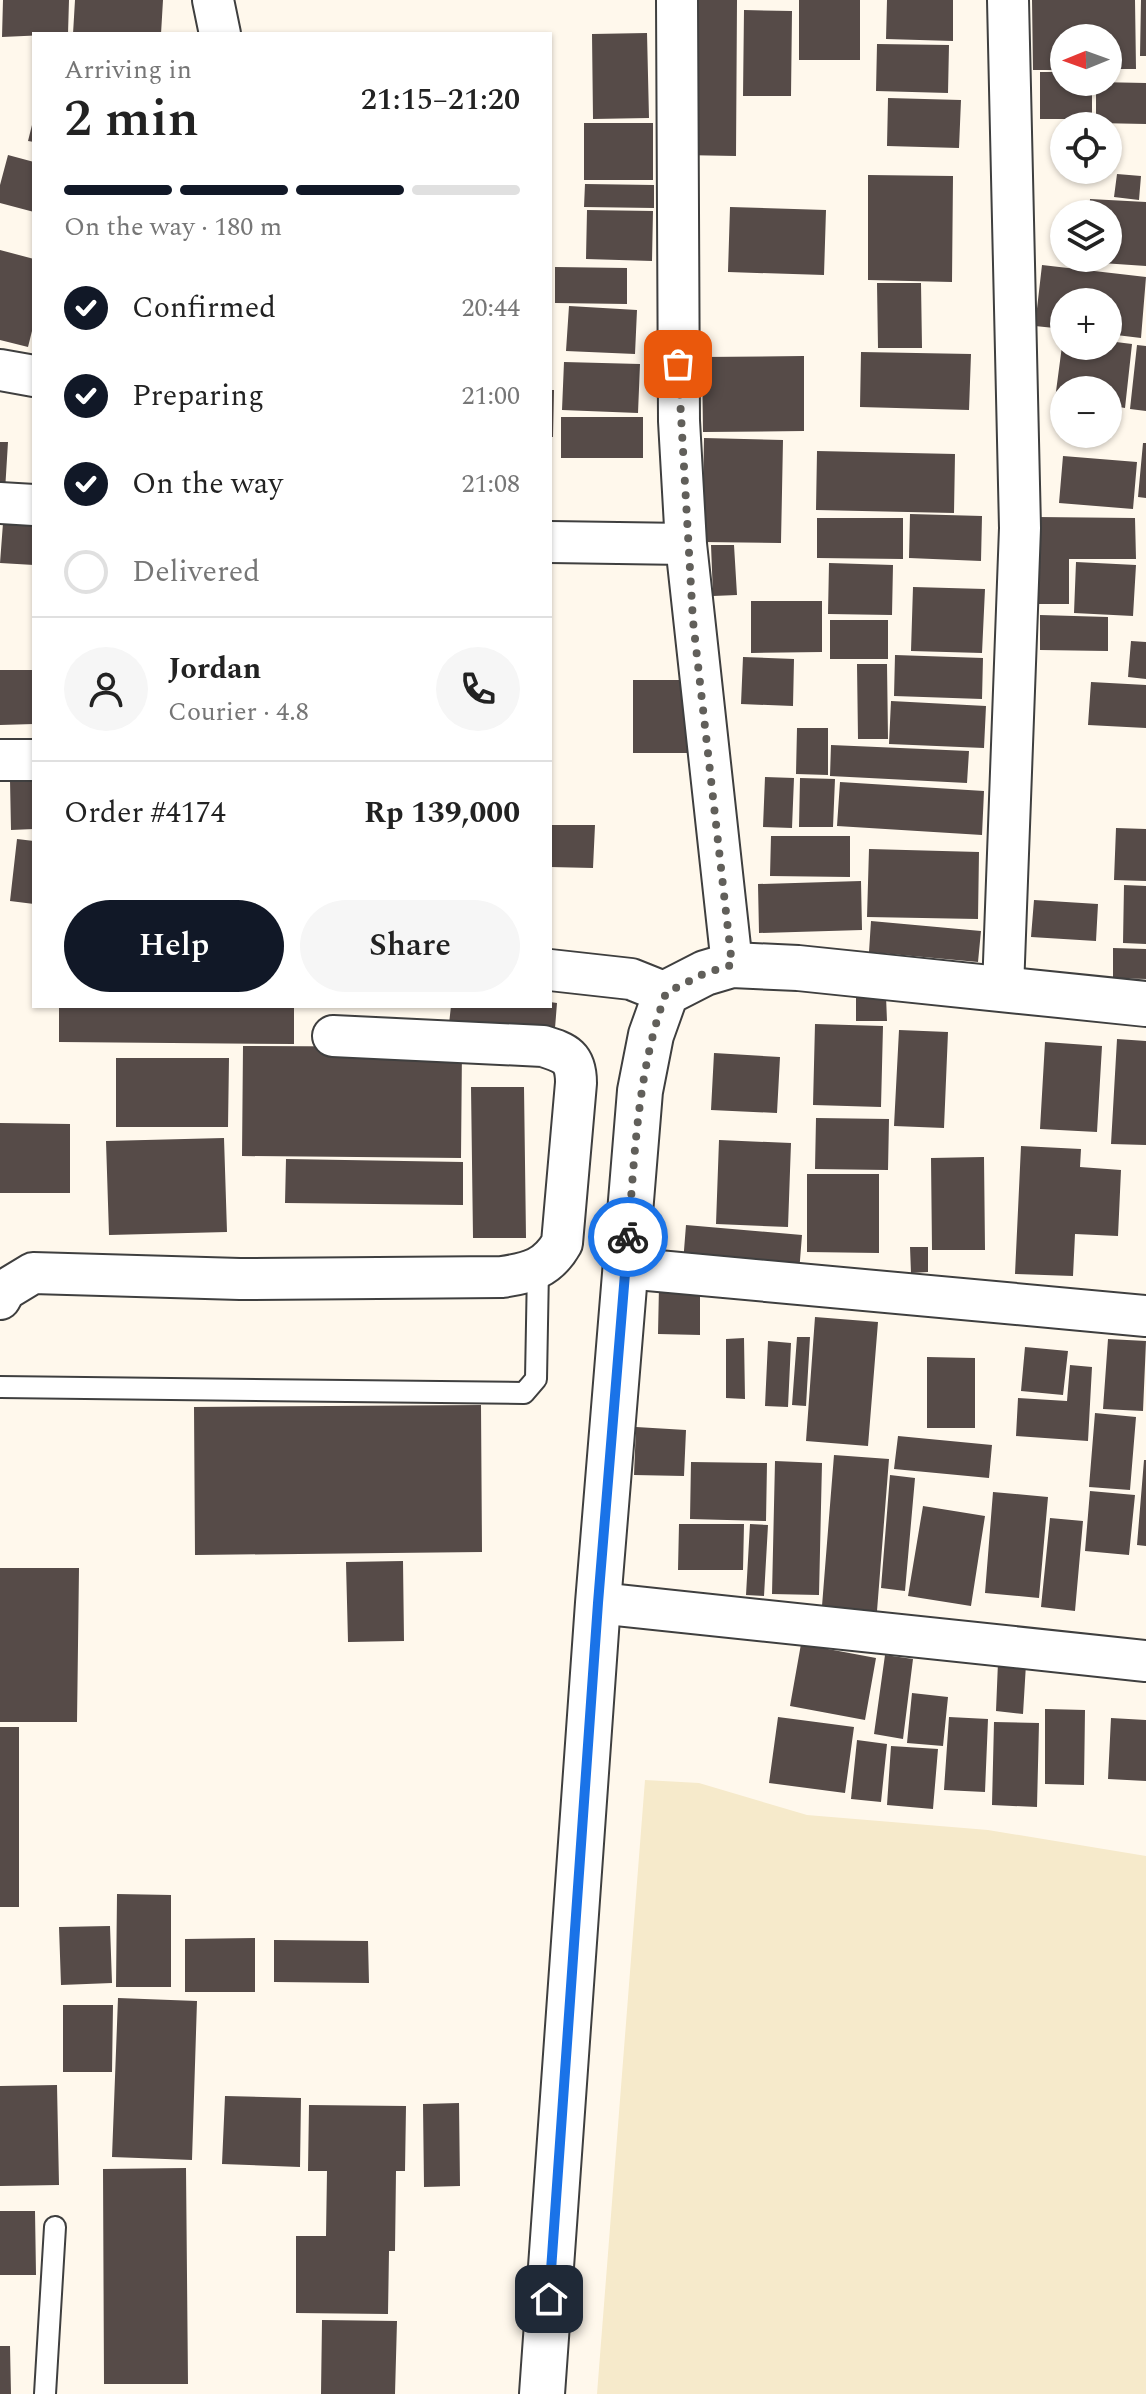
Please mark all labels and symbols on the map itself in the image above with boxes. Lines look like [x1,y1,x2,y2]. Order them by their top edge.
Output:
north arrow [1050,24,1122,96]
pin [644,330,712,398]
courier [588,1197,668,1277]
pin [515,2265,583,2333]

